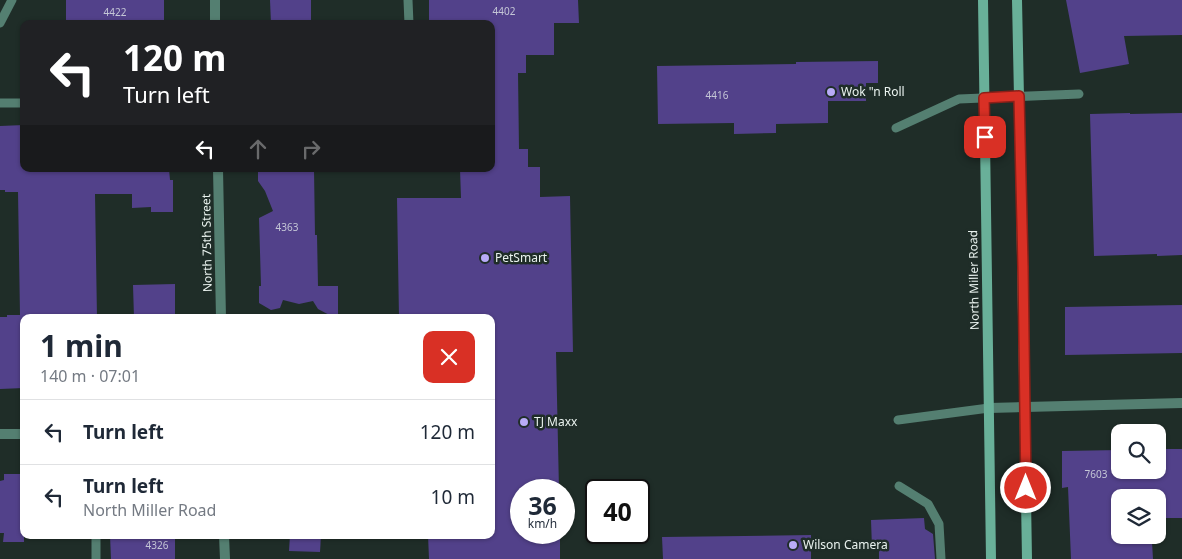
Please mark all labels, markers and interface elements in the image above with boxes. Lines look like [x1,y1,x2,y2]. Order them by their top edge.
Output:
house number: 4402 [493,4,516,18]
house number: 4422 [104,5,127,19]
text: 120 m [123,34,226,81]
icon: left [40,40,105,105]
text: Turn left [123,79,210,109]
place label: Wok "n Roll [841,83,905,100]
marker: Wok "n Roll [825,86,837,98]
house number: 4416 [706,88,729,102]
pin [964,116,1006,158]
icon: arrive [971,123,999,151]
icon: left [191,135,219,163]
icon: ahead [244,135,272,163]
icon: right [297,135,325,163]
street label: North 75th Street [197,193,216,292]
house number: 4363 [276,220,299,234]
street label: North Miller Road [964,230,983,330]
place label: PetSmart [495,249,548,266]
marker: PetSmart [479,252,491,264]
text: 1 min [40,325,123,366]
button: close [423,331,475,383]
text: 140 m · 07:01 [40,365,140,387]
place label: TJ Maxx [534,413,578,430]
marker: TJ Maxx [518,416,530,428]
icon: left [40,418,68,446]
text: Turn left [83,419,164,445]
text: 120 m [420,419,475,445]
map controls [1111,424,1166,544]
button: search [1111,424,1166,479]
position arrow [999,461,1051,513]
house number: 7603 [1085,467,1108,481]
text: Turn left [83,473,164,499]
speed limit sign: 40 [585,479,650,544]
icon: left [40,483,68,511]
text: 10 m [431,484,475,510]
text: 36 [528,488,557,522]
button: layers [1111,489,1166,544]
text: North Miller Road [83,499,216,521]
text: km/h [528,515,557,532]
place label: Wilson Camera [803,536,888,553]
house number: 4326 [146,538,169,552]
marker: Wilson Camera [787,539,799,551]

